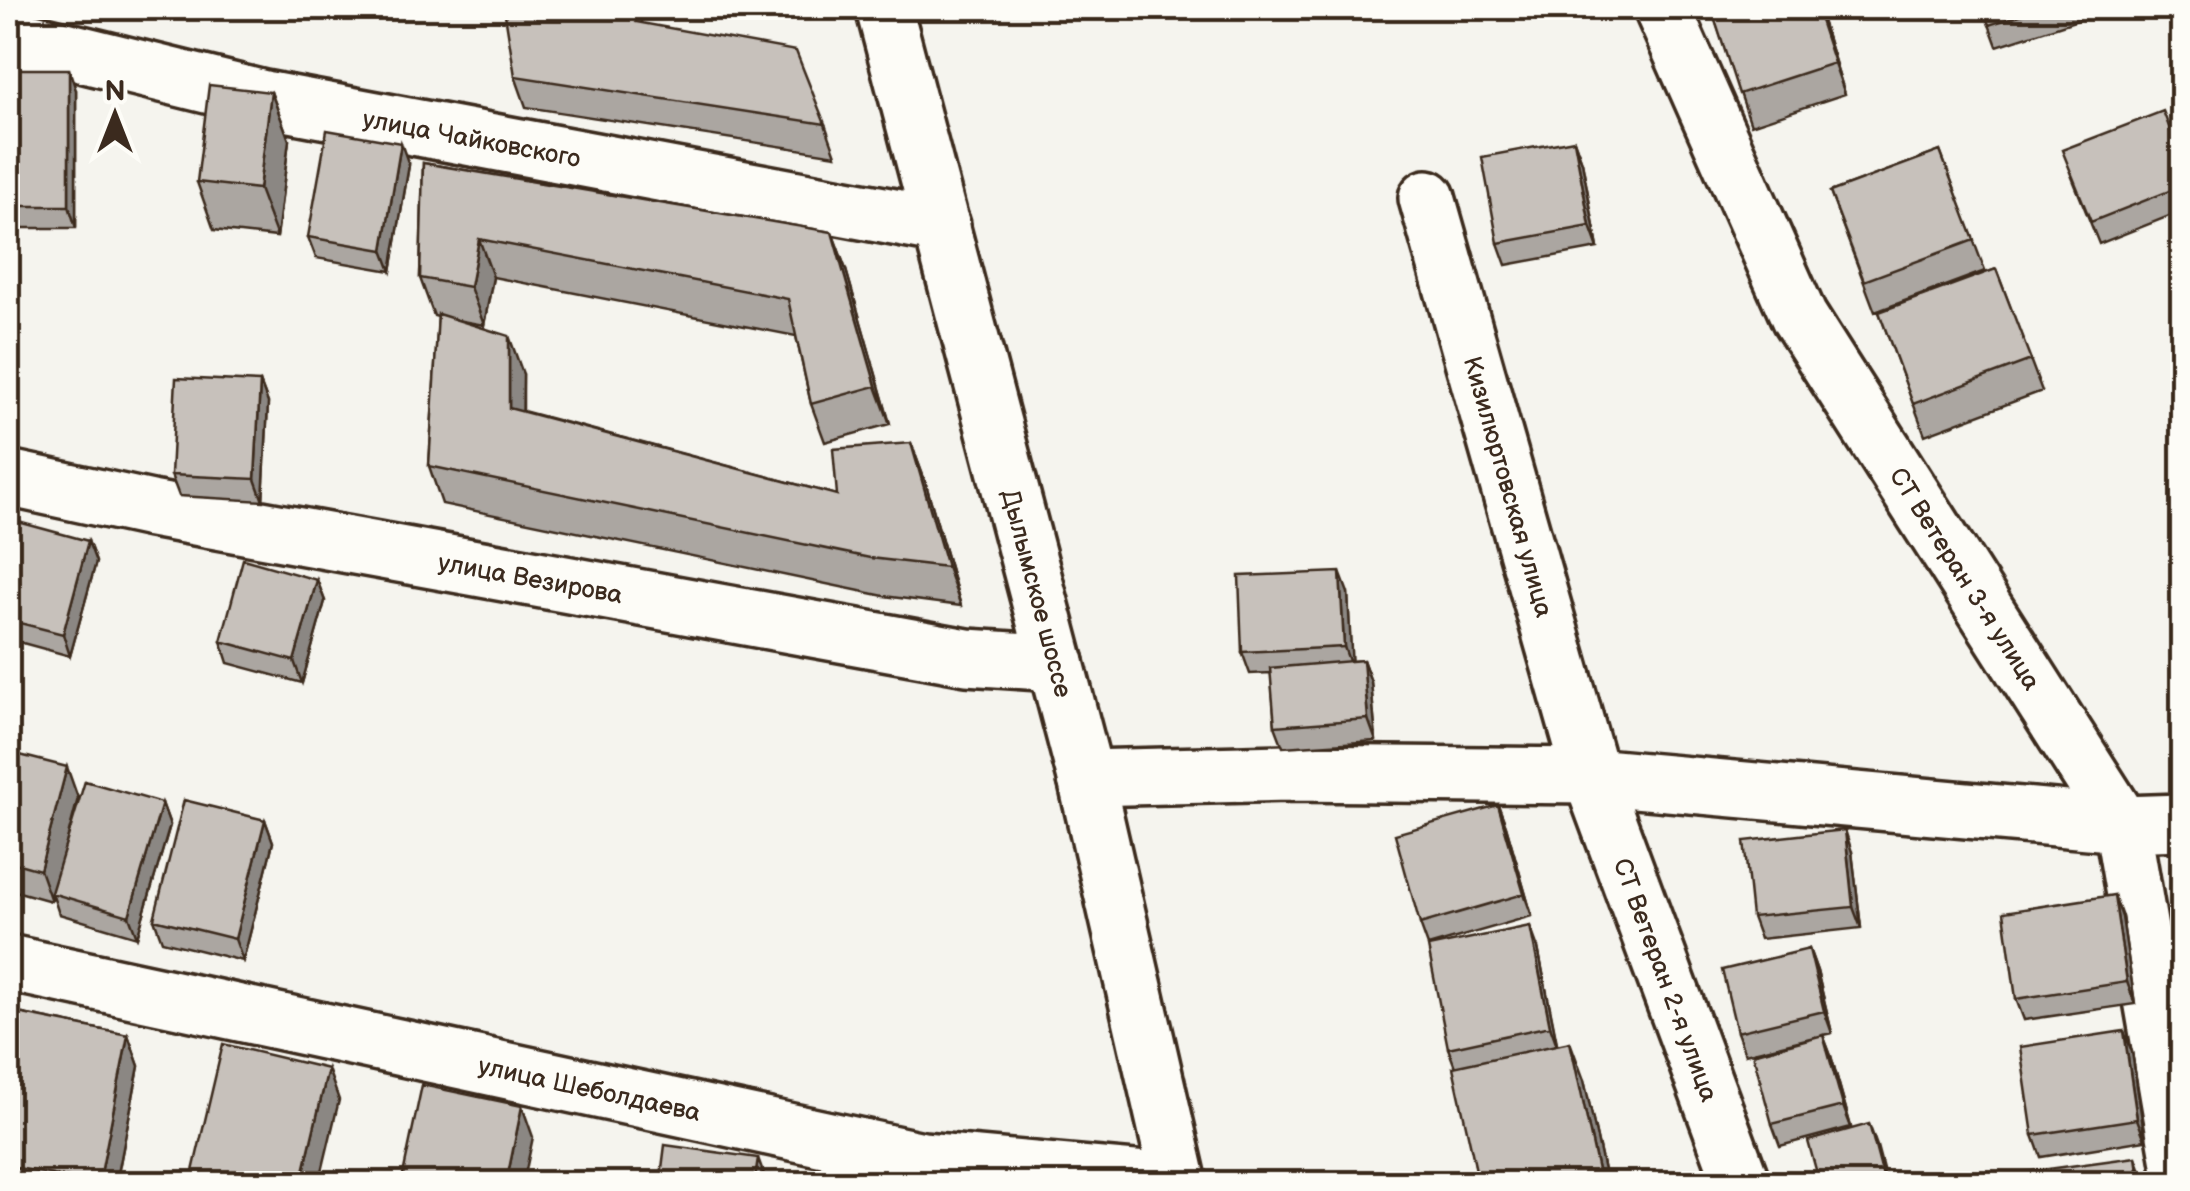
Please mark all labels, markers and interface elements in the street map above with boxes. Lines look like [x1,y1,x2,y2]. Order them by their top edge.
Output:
north arrow [65,65,165,165]
text: N [104,75,126,108]
street label: улица Чайковского [360,104,583,175]
street label: Кизилюртовская улица [1456,353,1559,621]
street label: СТ Ветеран 3-я улица [1882,462,2047,696]
street label: Дылымское шоссе [994,486,1078,701]
street label: улица Везирова [436,547,625,611]
street label: СТ Ветеран 2-я улица [1606,854,1724,1106]
street label: улица Шеболдаева [475,1051,704,1129]

